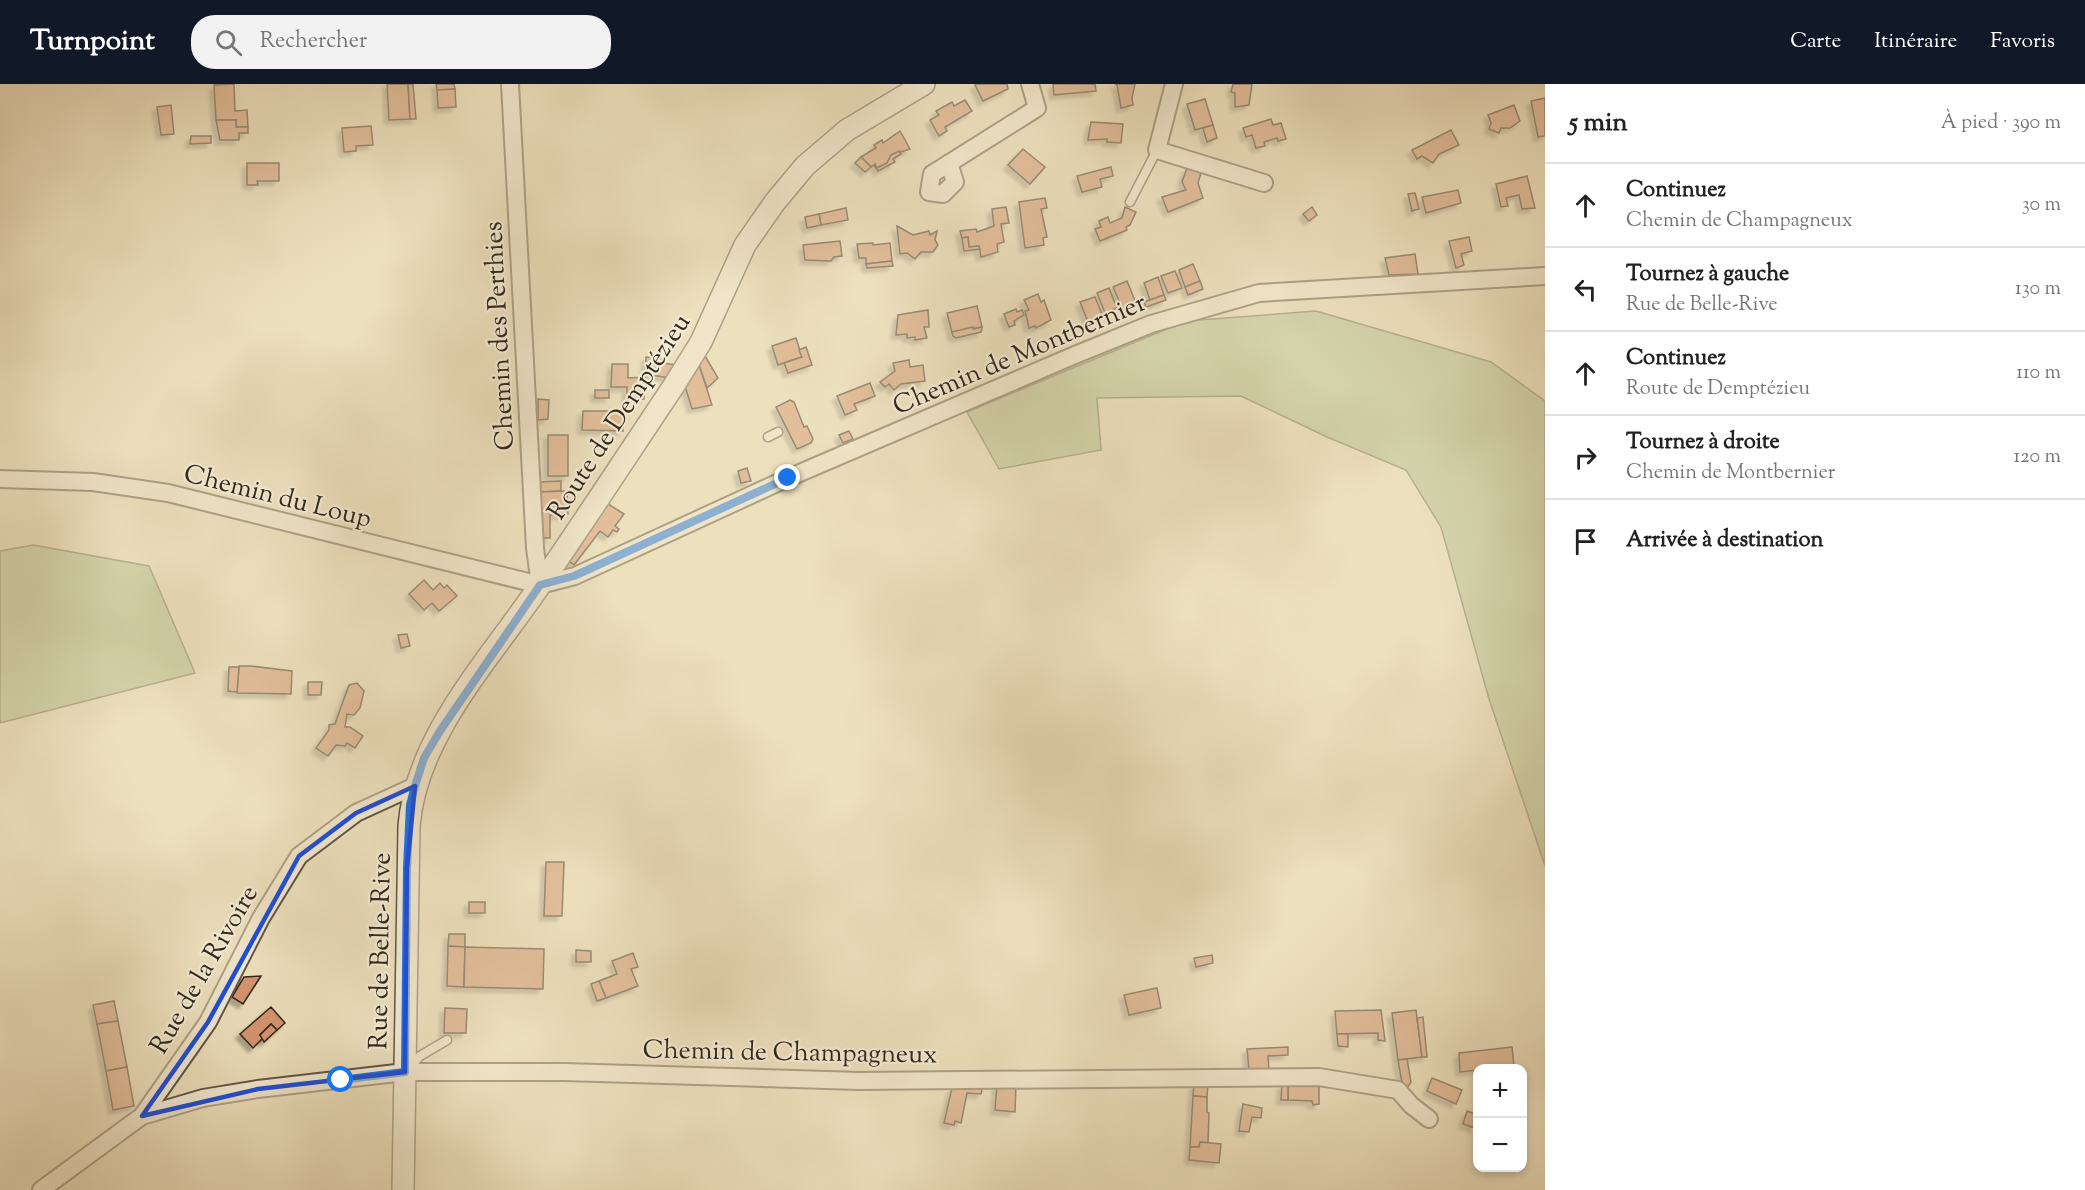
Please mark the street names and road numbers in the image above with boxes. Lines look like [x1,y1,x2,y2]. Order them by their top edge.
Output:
street label: Chemin des Perthies [476,220,525,451]
street label: Chemin de Montbernier [888,285,1153,425]
street label: Route de Demptézieu [539,307,701,528]
street label: Chemin du Loup [180,456,375,539]
street label: Rue de Belle-Rive [361,852,402,1050]
street label: Rue de la Rivoire [142,879,269,1062]
street label: Chemin de Champagneux [642,1032,938,1075]

